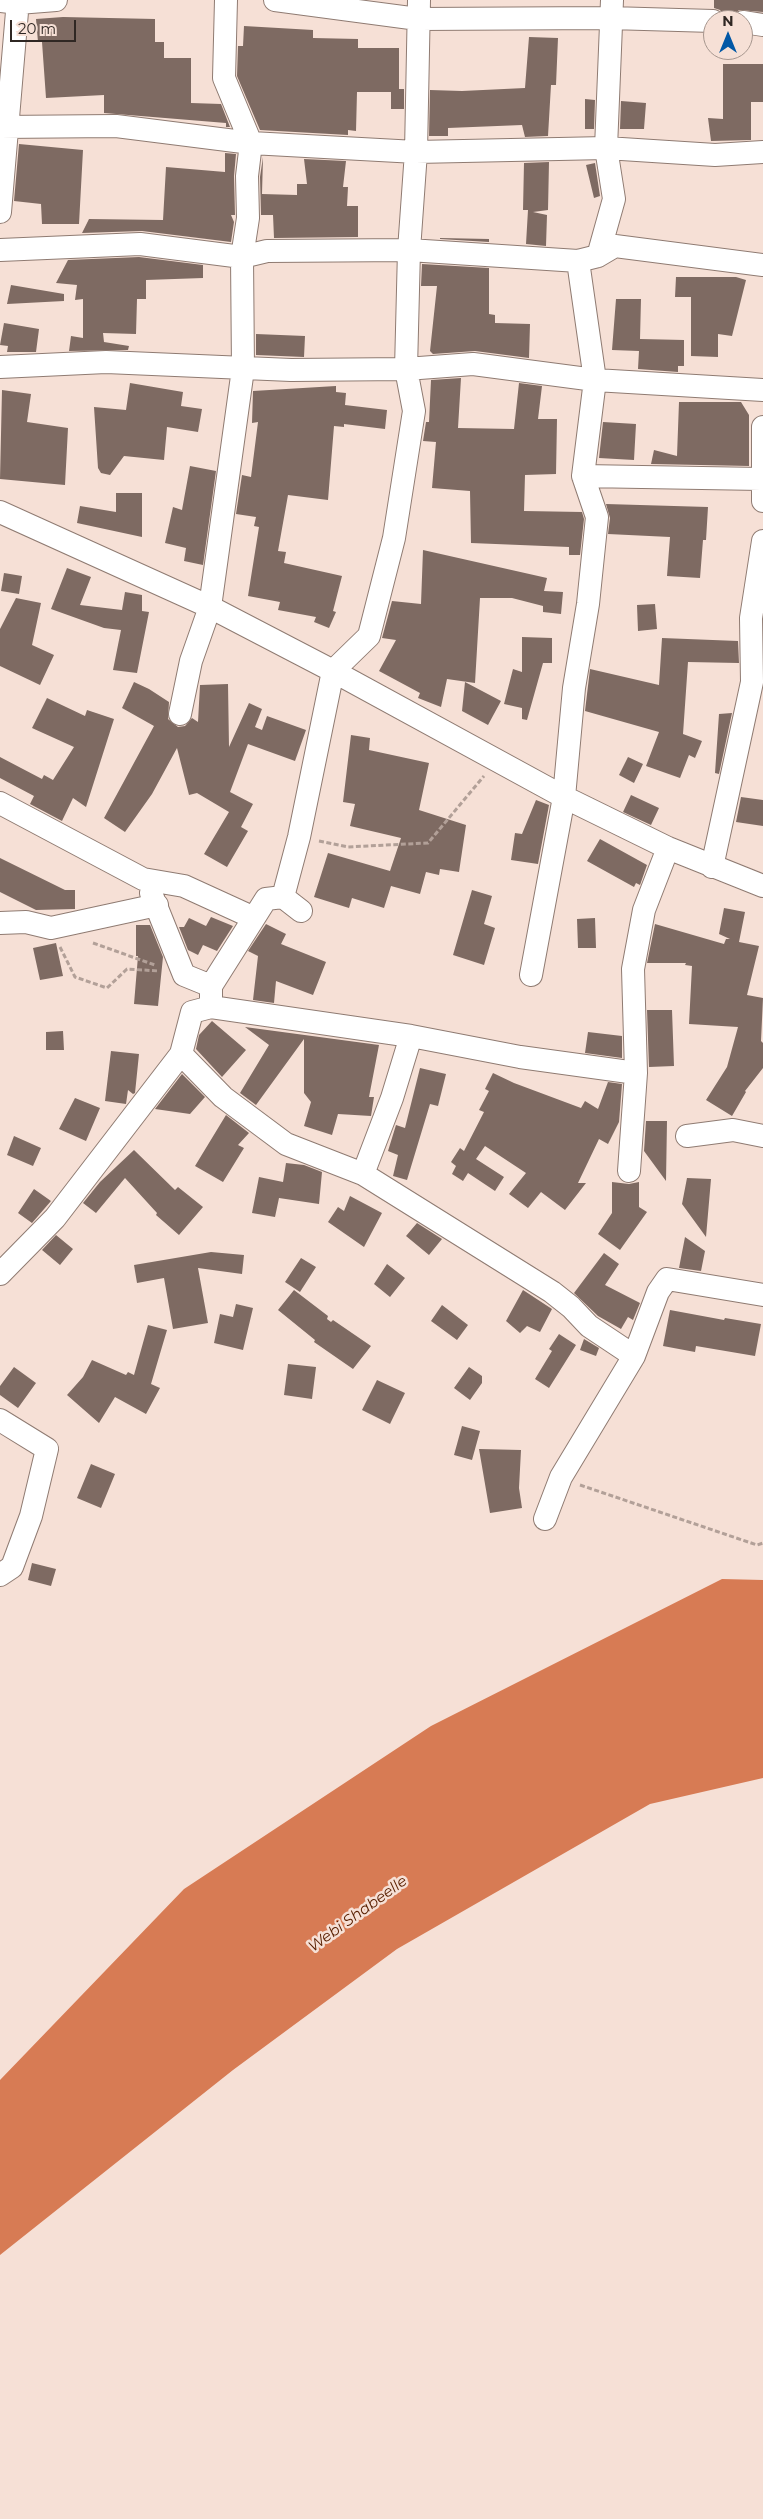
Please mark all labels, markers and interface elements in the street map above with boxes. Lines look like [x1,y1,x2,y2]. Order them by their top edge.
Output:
scale bar [12,10,79,42]
north arrow [703,10,753,60]
text: N [722,12,734,30]
text: 20 m [18,19,56,38]
water label: Webi Shabeelle [305,1872,411,1956]

